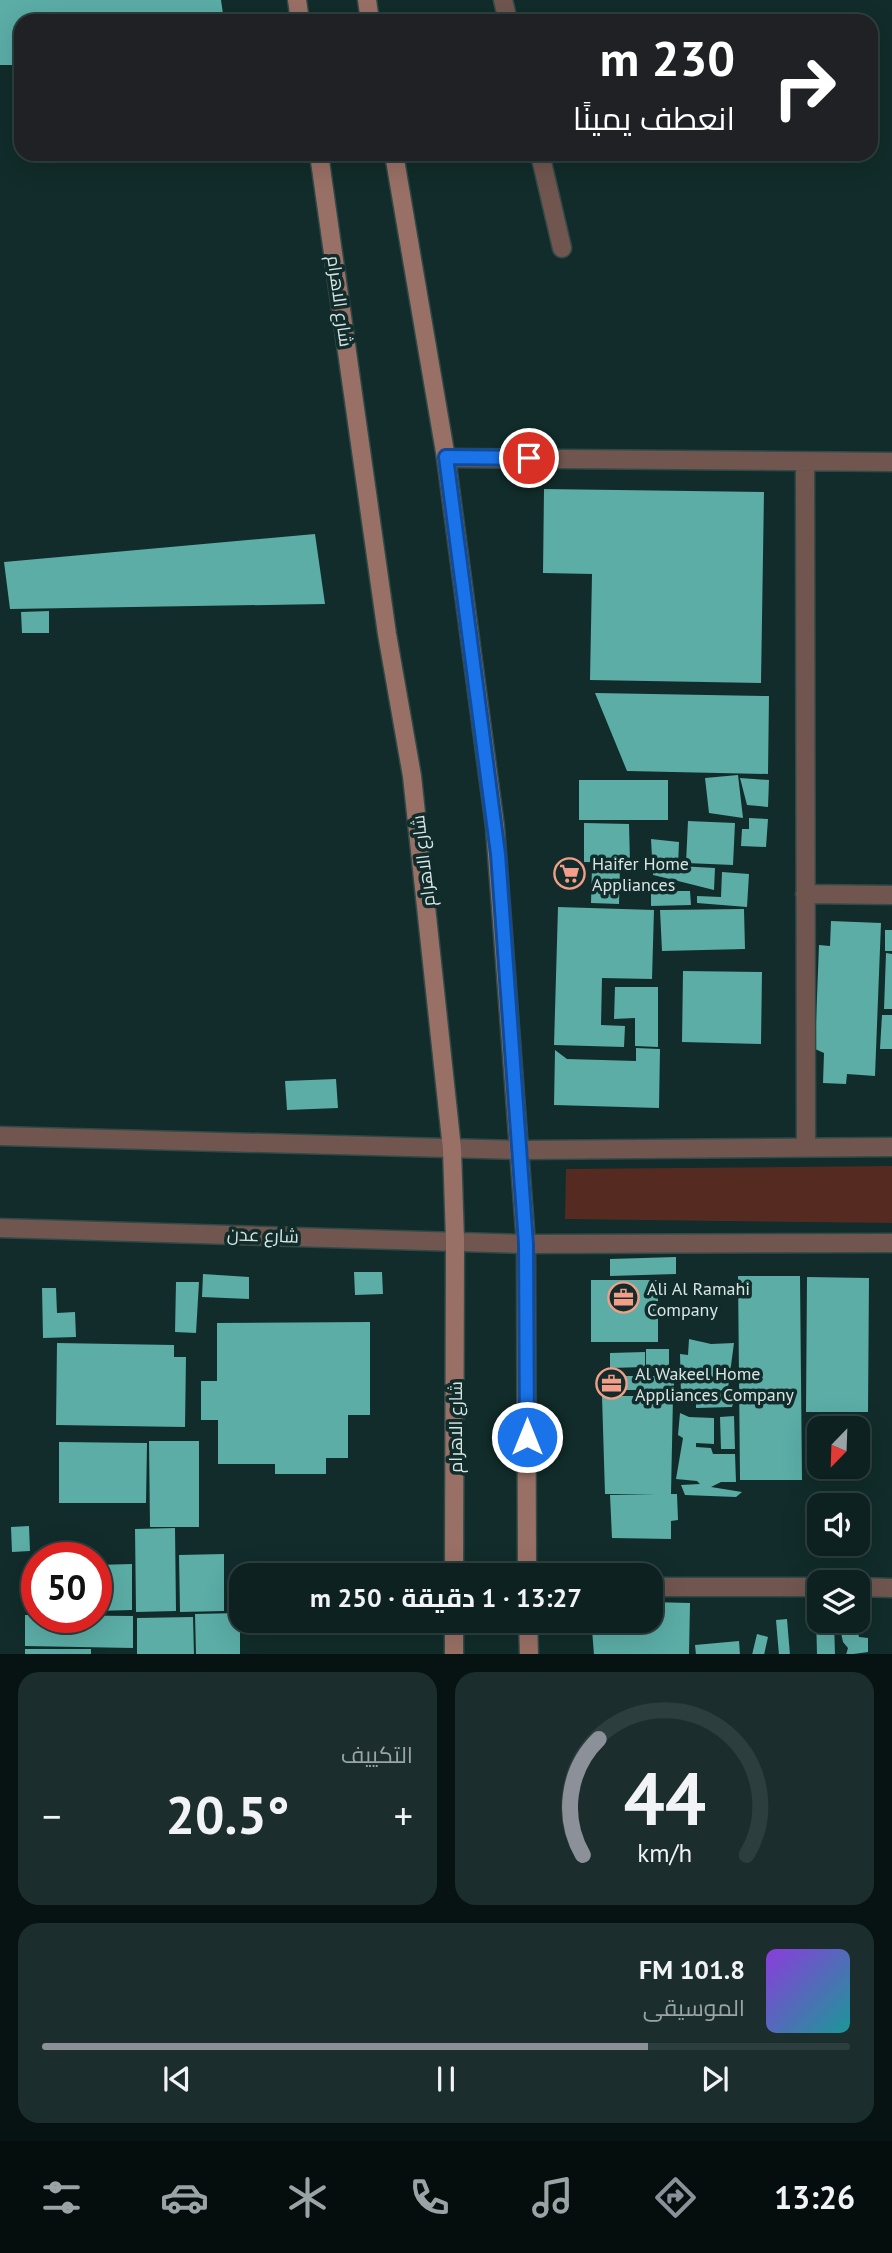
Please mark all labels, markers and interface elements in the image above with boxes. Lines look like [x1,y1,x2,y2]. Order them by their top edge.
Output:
text: 230 m [600,26,735,90]
icon: right [759,42,850,133]
text: انعطف يمينًا [573,97,735,139]
street label: شارع الاهرام [321,254,358,348]
pin [499,428,559,488]
icon: arrive [510,439,548,477]
street label: شارع الاهرام [406,814,441,908]
place label: Haifer Home Appliances [592,852,689,896]
supermarket icon: Haifer Home Appliances [552,856,586,890]
street label: شارع عدن [227,1222,299,1249]
place label: Ali Al Ramahi Company [647,1277,750,1321]
office icon: Ali Al Ramahi Company [607,1281,641,1315]
place label: Al Wakeel Home Appliances Company [635,1362,795,1406]
office icon: Al Wakeel Home Appliances Company [595,1366,629,1400]
street label: شارع الاهرام [444,1381,468,1473]
position arrow [490,1400,564,1474]
north arrow [807,1416,870,1479]
map controls [807,1416,870,1633]
button: sound [807,1493,870,1556]
speed limit sign: 50 [21,1542,112,1633]
button: layers [807,1570,870,1633]
text: 13:27 · 1 دقيقة · 250 m [310,1581,582,1614]
text: التكييف [341,1740,413,1769]
text: 44 [623,1751,706,1845]
text: 20.5° [166,1781,289,1848]
text: − [42,1791,61,1840]
text: + [394,1791,413,1840]
text: km/h [637,1836,692,1868]
text: 101.8 FM [639,1953,745,1986]
text: الموسيقى [643,1993,745,2022]
icon: previous [158,2060,196,2098]
icon: pause [427,2060,465,2098]
icon: next [696,2060,734,2098]
icon: filters [37,2173,86,2222]
icon: car [160,2173,209,2222]
icon: climate [283,2173,332,2222]
icon: phone [405,2173,454,2222]
icon: music [528,2173,577,2222]
icon: directions [651,2173,700,2222]
text: 13:26 [774,2176,855,2218]

